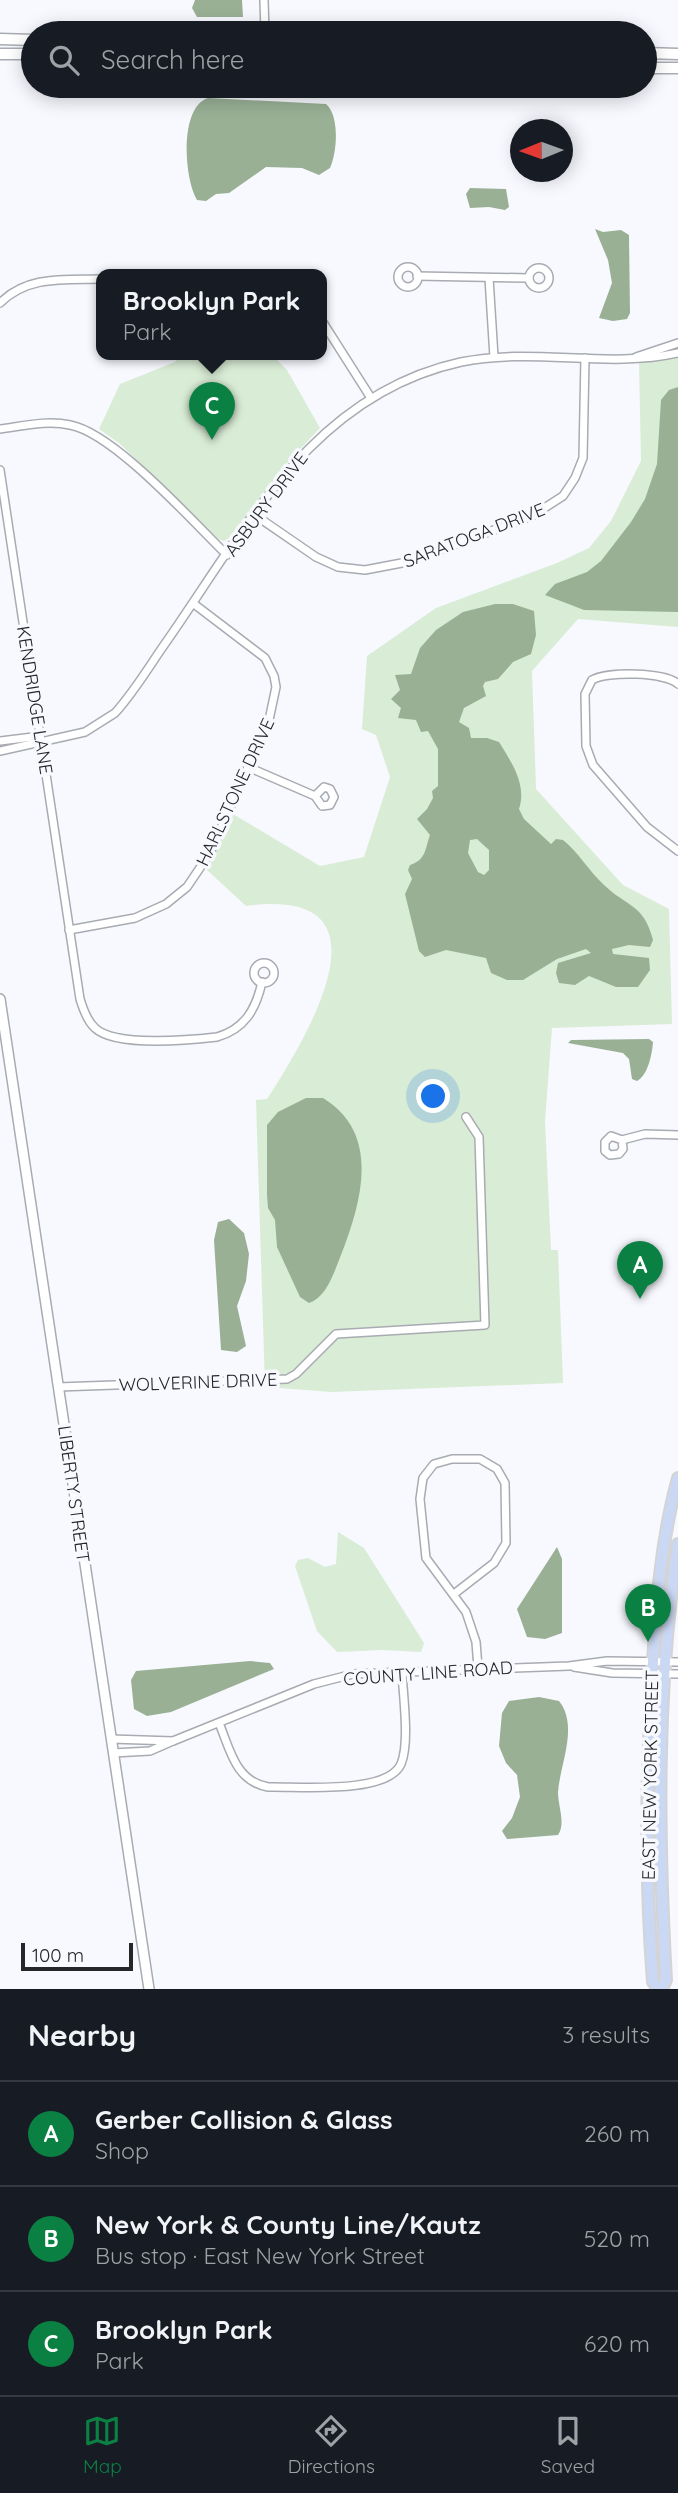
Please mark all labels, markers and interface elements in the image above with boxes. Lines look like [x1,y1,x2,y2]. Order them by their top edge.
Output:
search box [21,21,657,98]
icon: search [45,41,83,79]
text: Search here [101,43,245,76]
north arrow [510,119,573,182]
popup [96,269,327,360]
text: Brooklyn Park [123,284,300,317]
text: Park [123,317,171,346]
pin: C [189,382,235,440]
street label: ASBURY DRIVE [219,447,313,561]
street label: SARATOGA DRIVE [400,497,548,573]
street label: KENDRIDGE LANE [12,624,58,776]
street label: HARLSTONE DRIVE [191,714,279,870]
your location [416,1079,450,1113]
pin: A [617,1241,663,1299]
street label: WOLVERINE DRIVE [118,1368,278,1396]
street label: LIBERTY STREET [53,1424,95,1564]
pin: B [625,1584,671,1642]
street label: COUNTY LINE ROAD [342,1656,514,1690]
street label: EAST NEW YORK STREET [637,1670,663,1880]
scale bar [21,1940,133,1972]
text: 100 m [32,1943,84,1967]
text: Nearby [28,2016,136,2054]
text: 3 results [562,2020,650,2049]
text: Gerber Collision & Glass [95,2103,393,2136]
text: A [44,2119,58,2148]
text: 260 m [584,2119,650,2148]
text: Shop [95,2136,149,2165]
text: New York & County Line/Kautz [95,2208,481,2241]
text: B [43,2224,59,2253]
text: 520 m [584,2224,650,2253]
text: Bus stop · East New York Street [95,2241,425,2270]
text: Brooklyn Park [95,2313,272,2346]
text: C [44,2329,58,2358]
text: 620 m [584,2329,650,2358]
text: Park [95,2346,144,2375]
tab: Map [83,2412,122,2478]
tab: Directions [288,2412,375,2478]
tab: Saved [541,2412,595,2478]

